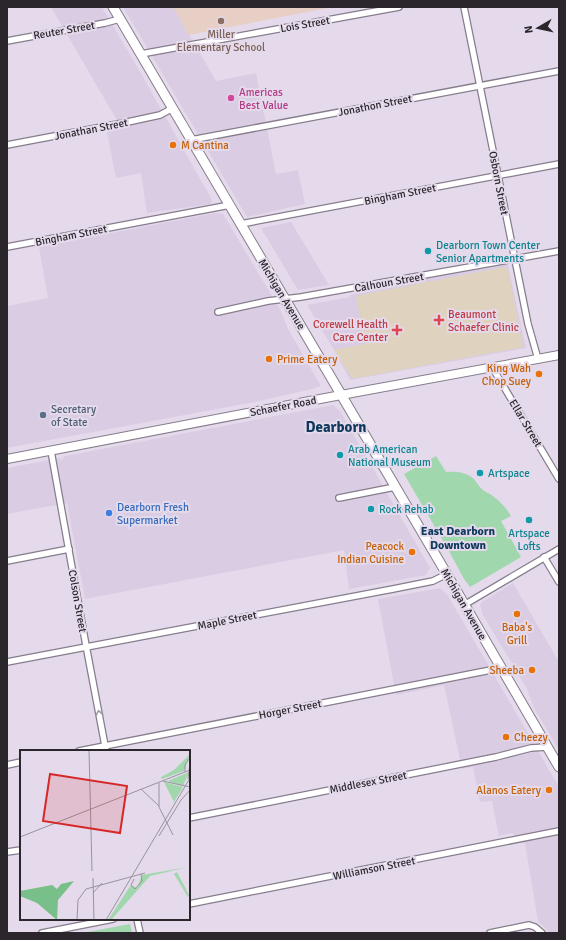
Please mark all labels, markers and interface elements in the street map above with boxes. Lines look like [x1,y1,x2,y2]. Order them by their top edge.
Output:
north arrow [518,8,558,48]
street label: Lois Street [279,14,331,35]
marker: Miller Elementary School [216,16,226,26]
street label: Reuter Street [32,19,96,42]
text: N [522,25,536,34]
place label: Miller Elementary School [177,28,265,54]
place label: Americas Best Value [239,86,288,112]
street label: Jonathon Street [337,92,413,119]
marker: Americas Best Value [226,93,236,103]
street label: Jonathan Street [53,116,129,143]
place label: M Cantina [181,139,229,152]
marker: M Cantina [168,140,178,150]
street label: Osborn Street [486,150,511,216]
street label: Bingham Street [363,181,437,208]
street label: Bingham Street [34,222,108,249]
place label: Dearborn Town Center Senior Apartments [436,239,540,265]
marker: Dearborn Town Center Senior Apartments [423,246,433,256]
street label: Michigan Avenue [255,257,308,332]
street label: Calhoun Street [353,270,425,295]
place label: Beaumont Schaefer Clinic [448,308,519,334]
marker: Beaumont Schaefer Clinic [433,314,445,326]
place label: Corewell Health Care Center [313,318,388,344]
marker: Corewell Health Care Center [391,324,403,336]
place label: Prime Eatery [277,353,338,366]
marker: Prime Eatery [264,354,274,364]
place label: King Wah Chop Suey [482,362,532,388]
marker: King Wah Chop Suey [534,369,544,379]
street label: Schaefer Road [249,394,318,419]
street label: Ellar Street [506,397,545,450]
place label: Secretary of State [51,403,97,429]
marker: Secretary of State [38,410,48,420]
district label: Dearborn [305,418,367,436]
place label: Arab American National Museum [348,443,431,469]
marker: Arab American National Museum [335,450,345,460]
place label: Artspace [488,467,530,480]
marker: Artspace [475,468,485,478]
place label: Dearborn Fresh Supermarket [117,501,189,527]
place label: Rock Rehab [379,503,434,516]
marker: Rock Rehab [366,504,376,514]
marker: Dearborn Fresh Supermarket [104,508,114,518]
marker: Artspace Lofts [524,515,534,525]
district label: East Dearborn Downtown [421,524,496,553]
place label: Artspace Lofts [508,527,550,553]
place label: Peacock Indian Cuisine [337,540,404,566]
marker: Peacock Indian Cuisine [407,547,417,557]
street label: Michigan Avenue [438,566,489,642]
street label: Colson Street [66,569,89,633]
street label: Maple Street [196,608,258,633]
marker: Baba's Grill [512,609,522,619]
place label: Baba's Grill [502,621,533,647]
place label: Sheeba [490,664,524,677]
marker: Sheeba [527,665,537,675]
street label: Horger Street [258,697,323,722]
one-way arrow [95,710,103,716]
place label: Cheezy [514,731,549,744]
marker: Cheezy [501,732,511,742]
inset map [20,750,190,920]
street label: Middlesex Street [328,769,408,796]
place label: Alanos Eatery [476,784,542,797]
marker: Alanos Eatery [544,785,554,795]
street label: Williamson Street [332,854,416,883]

